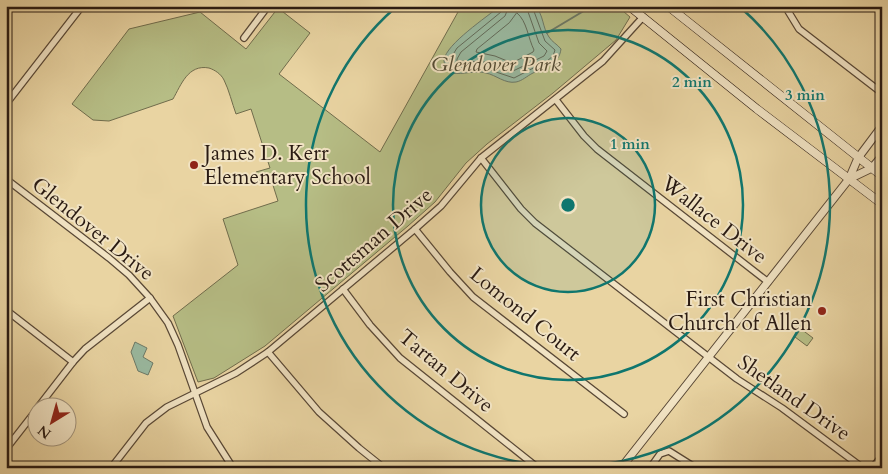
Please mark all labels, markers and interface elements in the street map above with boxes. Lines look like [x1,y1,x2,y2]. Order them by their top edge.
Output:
park label: Glendover Park [431,50,561,79]
text: 2 min [672,72,712,92]
text: 3 min [785,85,825,105]
text: 1 min [610,134,650,154]
place label: James D. Kerr Elementary School [201,139,371,192]
marker: James D. Kerr Elementary School [188,159,200,171]
street label: Wallace Drive [654,169,773,271]
street label: Glendover Drive [26,170,160,288]
street label: Scottsman Drive [309,181,439,299]
centre of rings [559,196,577,214]
street label: Lomond Court [463,260,587,368]
place label: First Christian Church of Allen [668,285,812,338]
marker: First Christian Church of Allen [816,305,828,317]
street label: Tartan Drive [392,323,500,419]
street label: Shetland Drive [732,348,856,448]
north arrow [28,396,78,446]
text: N [34,421,55,443]

